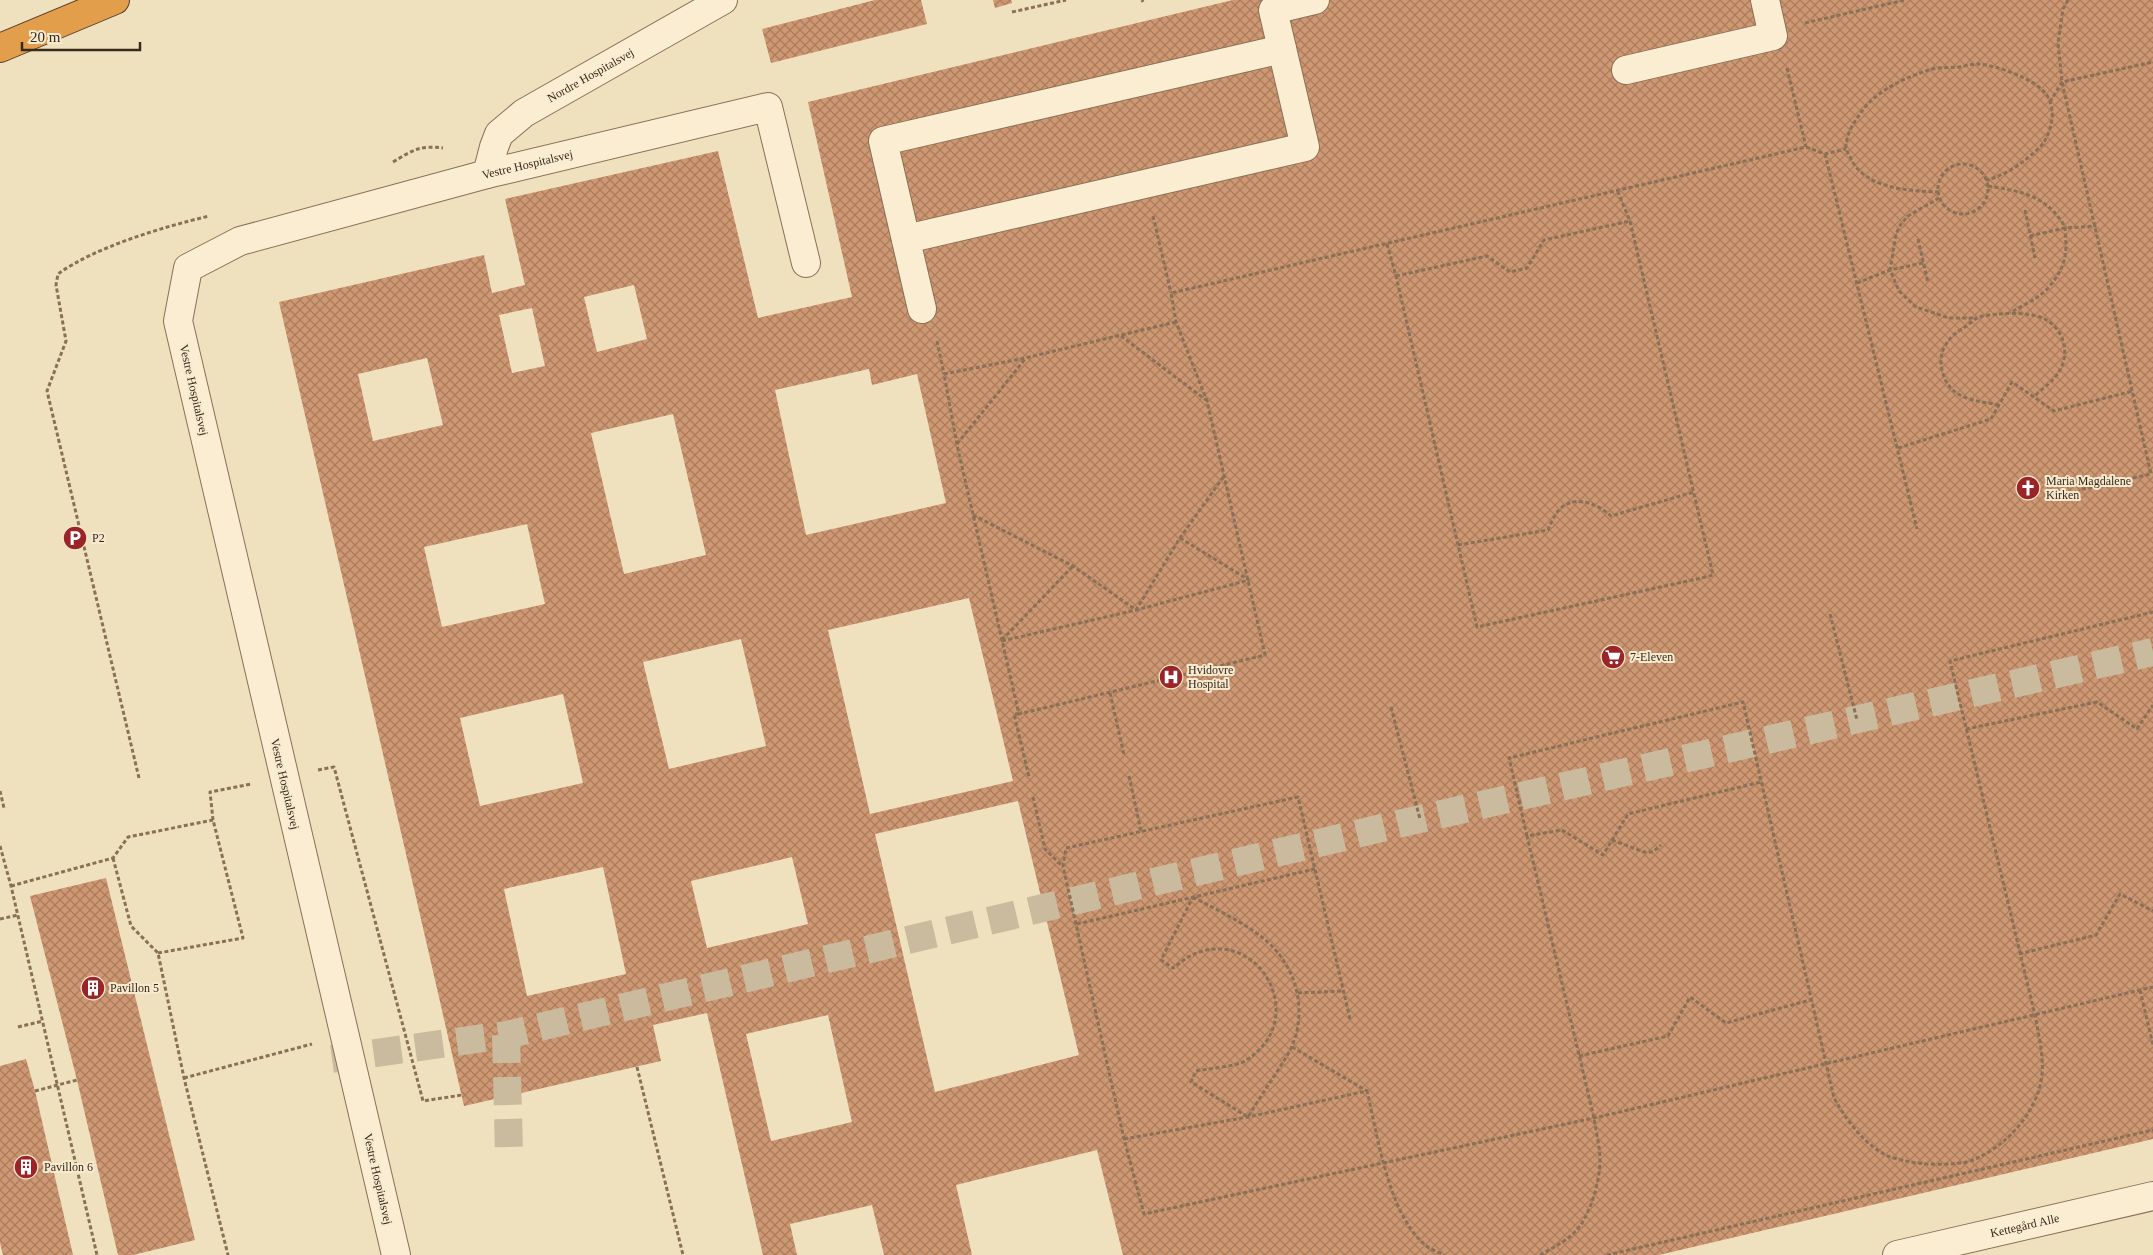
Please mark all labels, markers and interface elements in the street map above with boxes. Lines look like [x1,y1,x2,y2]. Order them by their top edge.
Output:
scale bar [22,20,140,52]
text: 20 m [30,29,61,45]
street label: Nordre Hospitalsvej [545,45,636,105]
street label: Vestre Hospitalsvej [480,147,574,182]
street label: Vestre Hospitalsvej [177,343,211,437]
place label: Maria Magdalene Kirken [2046,474,2131,502]
church icon: Maria Magdalene Kirken [2015,475,2041,501]
parking icon: P2 [62,525,88,551]
place label: P2 [92,531,105,545]
supermarket icon: 7-Eleven [1600,644,1626,670]
place label: 7-Eleven [1630,650,1673,664]
place label: Hvidovre Hospital [1188,663,1233,691]
hospital icon: Hvidovre Hospital [1158,664,1184,690]
street label: Vestre Hospitalsvej [268,737,302,831]
building icon: Pavillon 5 [80,975,106,1001]
place label: Pavillon 5 [110,981,159,995]
street label: Vestre Hospitalsvej [361,1132,395,1226]
building icon: Pavillon 6 [13,1154,39,1180]
place label: Pavillon 6 [44,1160,93,1174]
street label: Kettegård Alle [1989,1211,2061,1240]

